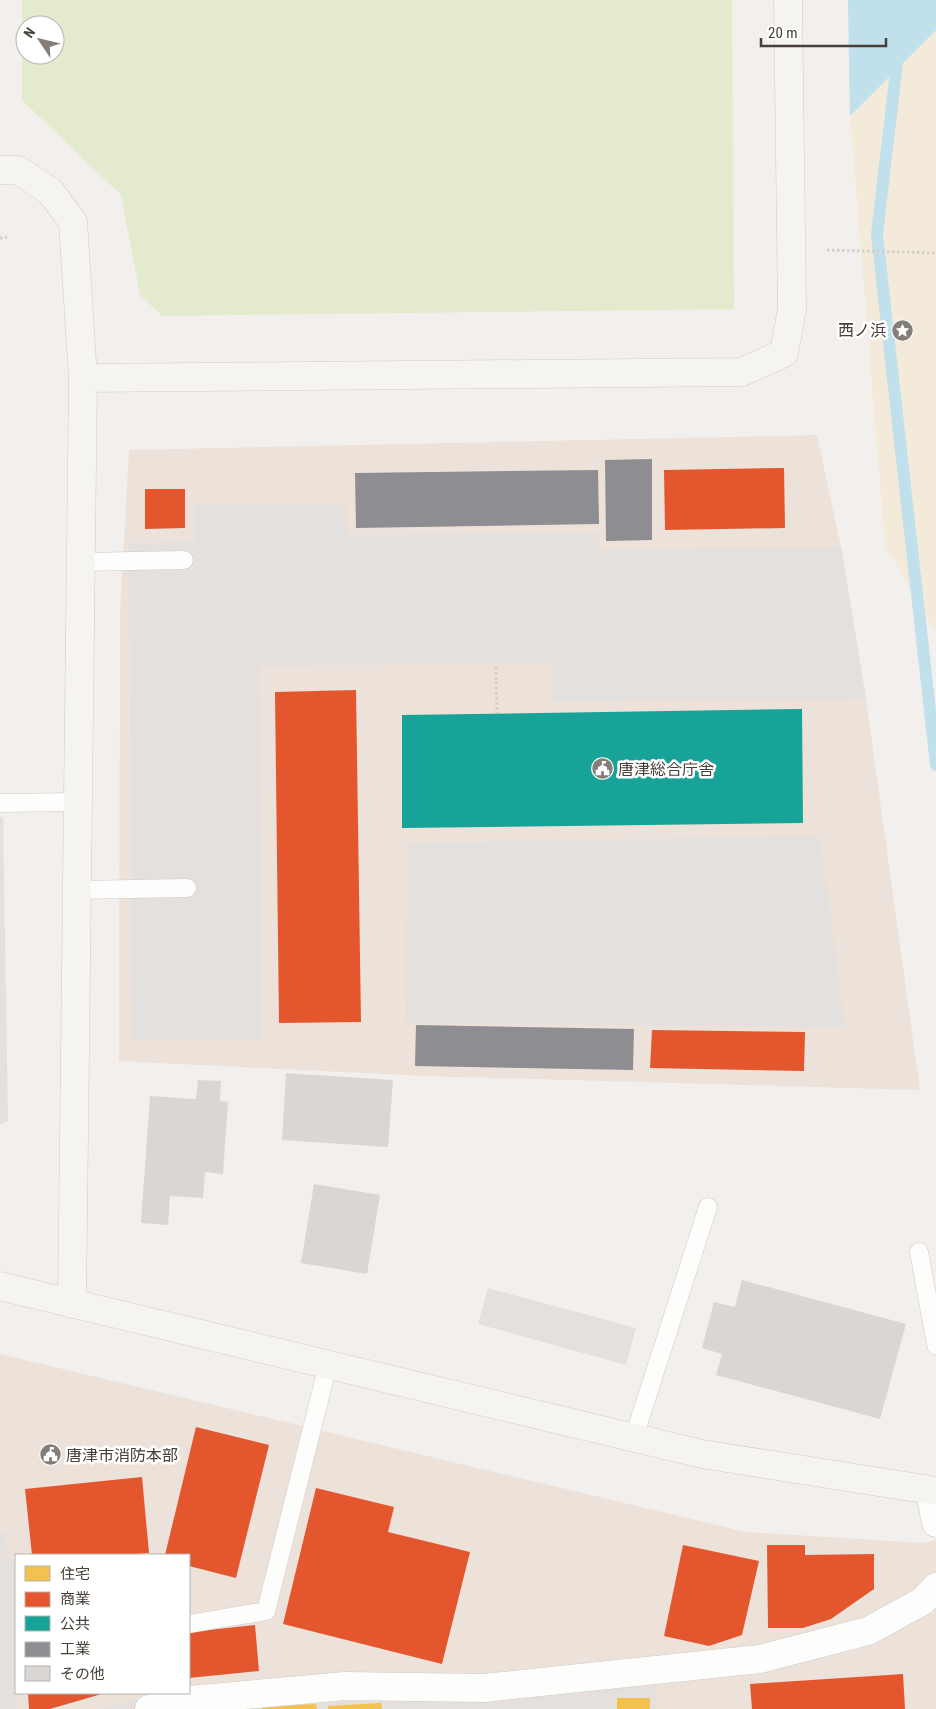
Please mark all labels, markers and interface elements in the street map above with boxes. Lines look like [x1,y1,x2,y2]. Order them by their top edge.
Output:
north arrow [15,15,65,65]
scale bar [761,15,886,47]
text: N [20,24,38,41]
text: 20 m [768,24,798,42]
place icon: 西ノ浜 [890,318,914,342]
place label: 西ノ浜 [838,321,886,340]
public building icon: 唐津総合庁舎 [590,757,614,781]
place label: 唐津総合庁舎 [618,760,714,779]
public building icon: 唐津市消防本部 [38,1443,62,1467]
place label: 唐津市消防本部 [66,1446,178,1465]
legend [15,1554,190,1694]
text: 住宅 [60,1565,90,1583]
text: 商業 [60,1590,90,1608]
text: 公共 [60,1615,90,1633]
text: 工業 [60,1640,90,1658]
text: その他 [60,1665,105,1683]

